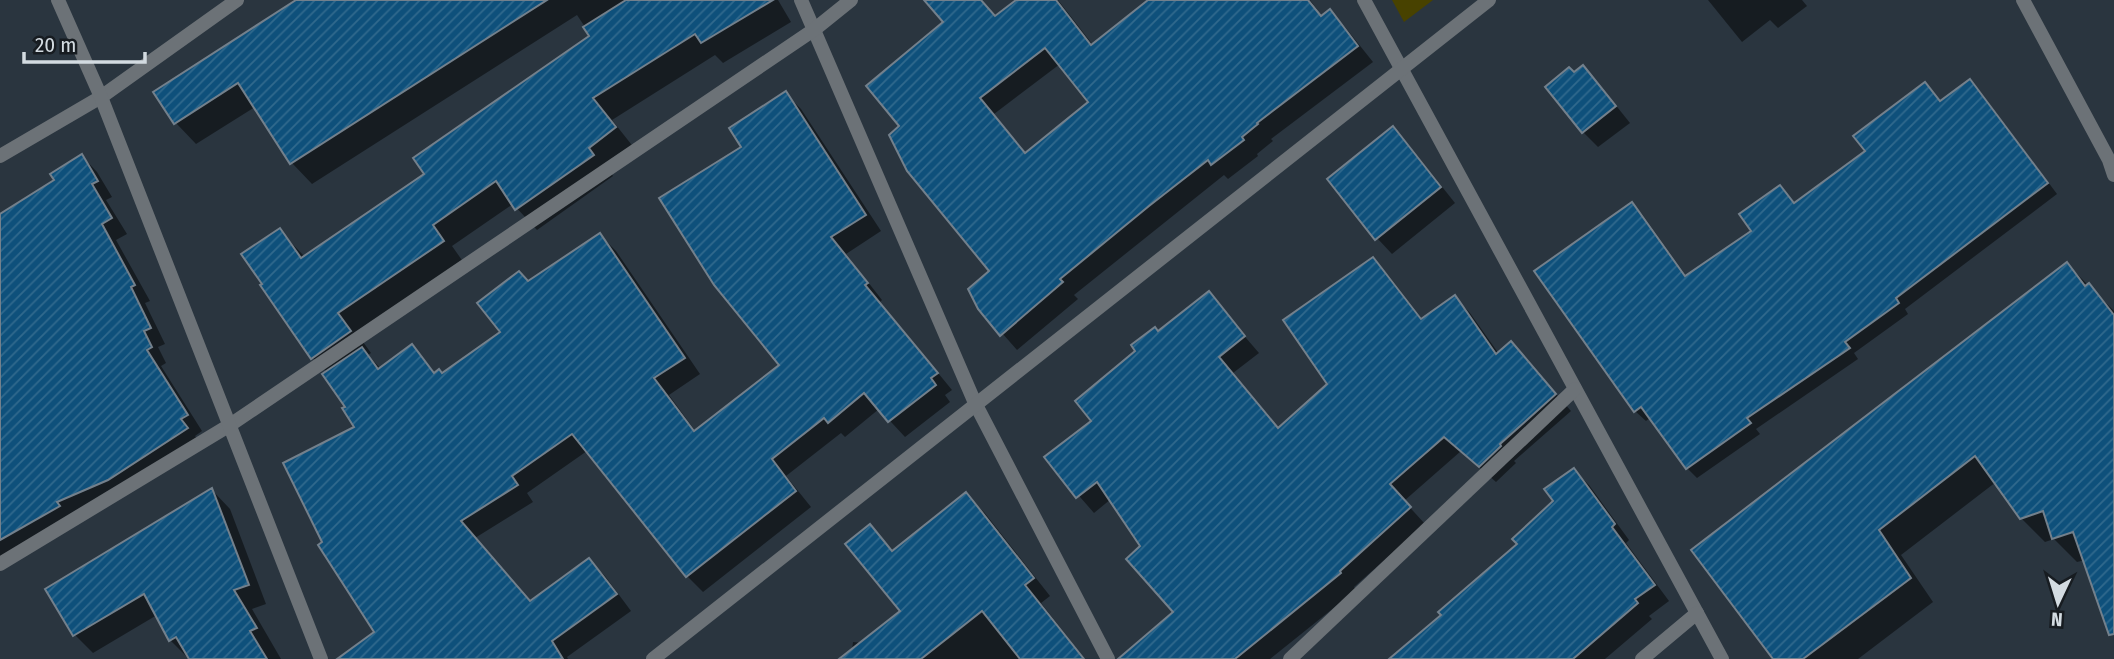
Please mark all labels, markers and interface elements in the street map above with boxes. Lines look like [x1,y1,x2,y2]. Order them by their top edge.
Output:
scale bar [24,21,145,65]
text: 20 m [35,32,76,58]
north arrow [2023,568,2093,638]
text: N [2050,608,2063,631]

